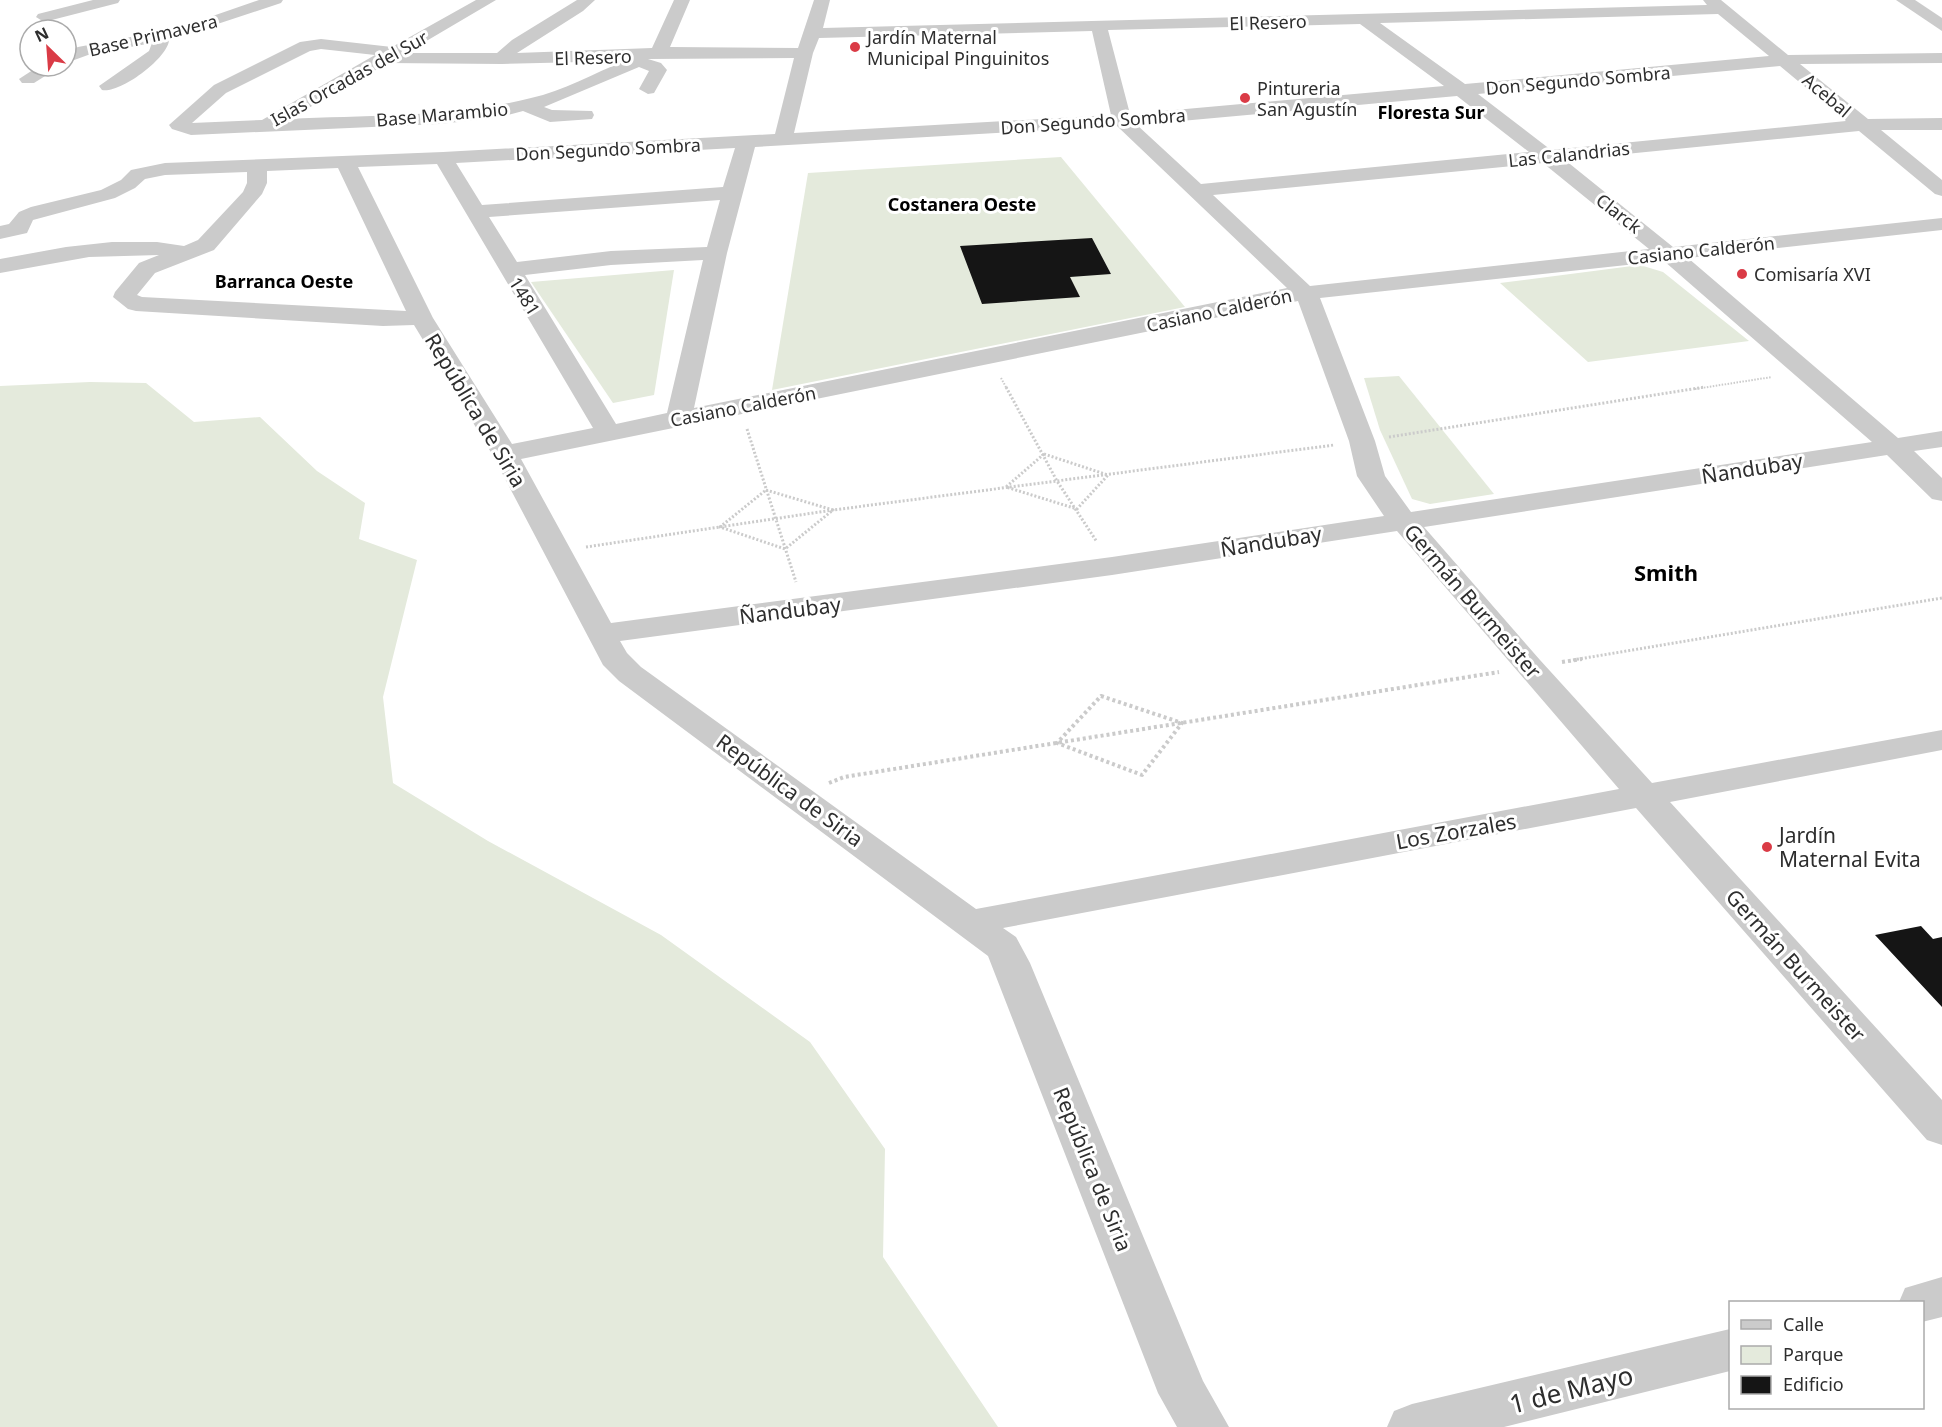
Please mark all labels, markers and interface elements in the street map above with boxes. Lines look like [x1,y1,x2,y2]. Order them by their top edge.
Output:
street label: Base Primavera [86,9,220,61]
street label: El Resero [1229,9,1307,35]
north arrow [18,18,78,78]
text: N [31,22,52,47]
street label: Islas Orcadas del Sur [266,25,432,131]
place label: Jardín Maternal Municipal Pinguinitos [865,25,1049,70]
marker: Jardín Maternal Municipal Pinguinitos [848,40,862,54]
street label: El Resero [554,44,632,70]
street label: Don Segundo Sombra [1484,60,1672,100]
street label: Acebal [1798,68,1856,122]
place label: Pintureria San Agustín [1257,76,1357,121]
marker: Pintureria San Agustín [1238,91,1252,105]
street label: Base Marambio [375,96,509,132]
district label: Floresta Sur [1378,100,1484,124]
street label: Don Segundo Sombra [1000,103,1186,139]
street label: Don Segundo Sombra [515,132,701,166]
street label: Las Calandrias [1507,136,1631,172]
street label: Clarck [1591,188,1647,239]
district label: Costanera Oeste [888,192,1036,216]
street label: Casiano Calderón [1626,230,1776,270]
place label: Comisaría XVI [1754,262,1871,286]
marker: Comisaría XVI [1735,267,1749,281]
district label: Barranca Oeste [215,269,353,293]
street label: 1481 [504,272,546,320]
street label: Casiano Calderón [1144,283,1294,337]
street label: República de Siria [419,328,533,492]
street label: Casiano Calderón [668,380,818,432]
street label: Ñandubay [1699,446,1805,490]
street label: Germán Burmeister [1398,518,1548,684]
street label: Ñandubay [1218,519,1324,563]
district label: Smith [1634,557,1698,587]
street label: Ñandubay [738,590,843,630]
street label: República de Siria [711,727,869,853]
street label: Los Zorzales [1394,807,1518,855]
place label: Jardín Maternal Evita [1777,821,1921,873]
marker: Jardín Maternal Evita [1760,840,1774,854]
street label: Germán Burmeister [1720,883,1872,1047]
street label: República de Siria [1047,1083,1139,1255]
legend [1729,1301,1924,1409]
text: Calle [1783,1312,1824,1336]
text: Parque [1783,1342,1843,1366]
street label: 1 de Mayo [1505,1356,1637,1422]
text: Edificio [1783,1372,1844,1396]

